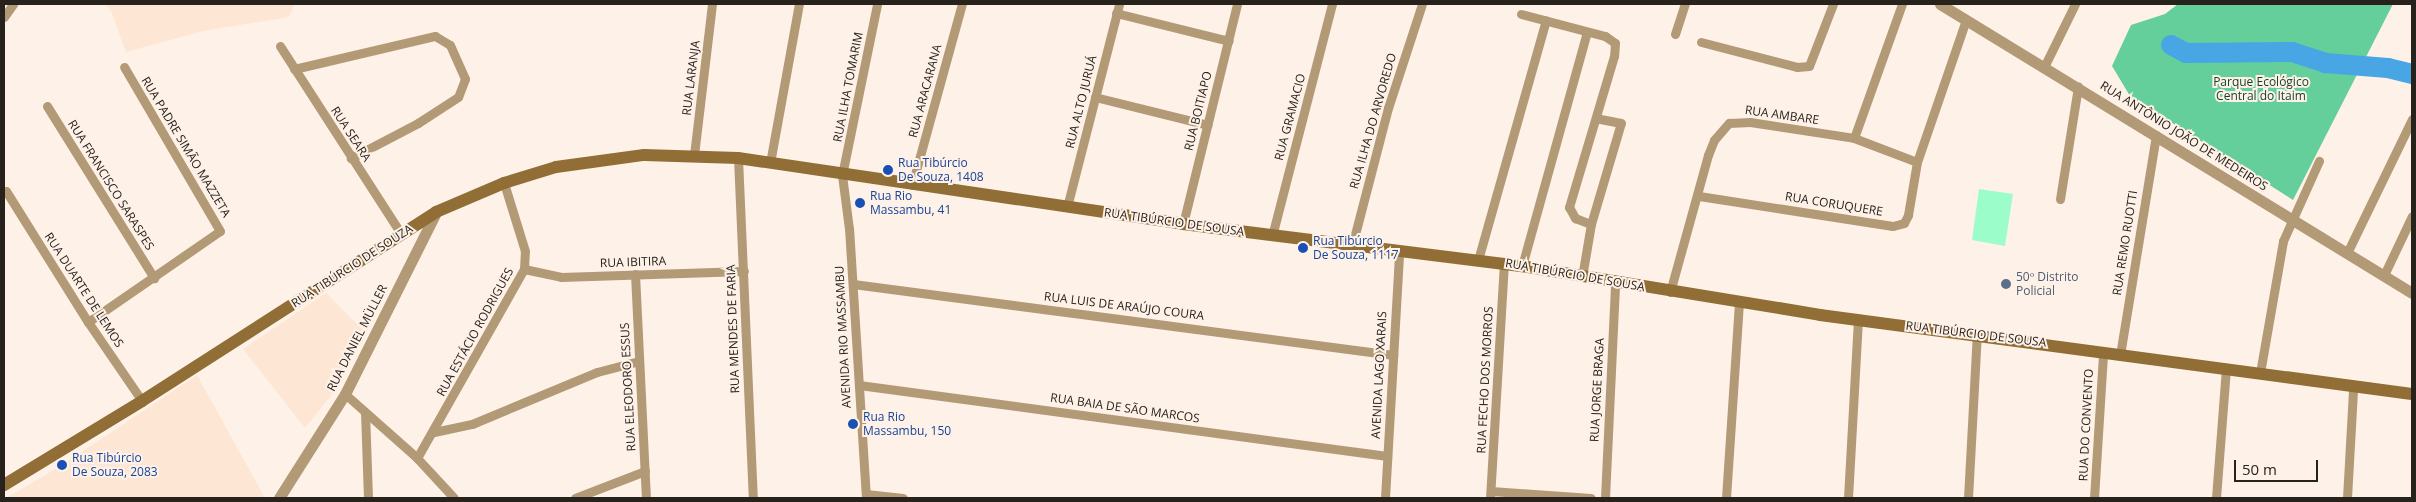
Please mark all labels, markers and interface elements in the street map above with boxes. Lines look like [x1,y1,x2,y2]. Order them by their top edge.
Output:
street label: RUA ILHA TOMARIM [830,31,866,143]
street label: RUA LARANJA [679,40,703,116]
street label: RUA ARACARANA [906,43,944,139]
street label: RUA ILHA DO ARVOREDO [1347,51,1399,191]
street label: RUA ALTO JURUÁ [1062,54,1100,150]
street label: RUA BOITIAPO [1181,70,1215,152]
street label: RUA GRAMACIO [1272,72,1308,162]
street label: RUA PADRE SIMÃO MAZZETA [138,74,234,220]
park label: Parque Ecológico Central do Itaim [2213,75,2309,103]
street label: RUA ANTÔNIO JOÃO DE MEDEIROS [2098,78,2270,194]
street label: RUA AMBARE [1744,103,1820,127]
street label: RUA SEARA [328,104,374,164]
street label: RUA FRANCISCO SARASPES [65,117,157,253]
place label: Rua Tibúrcio De Souza, 1408 [898,156,984,184]
marker: Rua Tibúrcio De Souza, 1408 [882,164,894,176]
place label: Rua Rio Massambu, 41 [870,189,951,217]
street label: RUA CORUQUERE [1784,189,1884,219]
street label: RUA REMO RUOTTI [2110,189,2140,297]
marker: Rua Rio Massambu, 41 [854,197,866,209]
street label: RUA TIBÚRCIO DE SOUSA [1103,205,1245,239]
street label: RUA TIBÚRCIO DE SOUZA [289,221,415,311]
street label: RUA DUARTE DE LEMOS [42,230,126,350]
place label: Rua Tibúrcio De Souza, 1117 [1313,234,1399,262]
marker: Rua Tibúrcio De Souza, 1117 [1297,242,1309,254]
street label: RUA IBITIRA [600,254,666,270]
street label: RUA TIBÚRCIO DE SOUSA [1504,256,1646,294]
street label: RUA MENDES DE FARIA [724,264,742,394]
street label: RUA ESTÁCIO RODRIGUES [434,265,516,399]
street label: AVENIDA RIO MASSAMBU [832,265,854,409]
place label: 50º Distrito Policial [2016,270,2078,298]
marker: 50º Distrito Policial [2000,278,2012,290]
street label: RUA DANIEL MÜLLER [324,282,390,394]
street label: RUA LUIS DE ARAÚJO COURA [1043,289,1205,323]
street label: RUA FECHO DOS MORROS [1474,306,1496,454]
street label: AVENIDA LAGO XARAIS [1368,311,1390,439]
street label: RUA TIBÚRCIO DE SOUSA [1905,318,2047,350]
street label: RUA ELEODORO ESSUS [617,322,639,452]
street label: RUA JORGE BRAGA [1587,337,1607,443]
street label: RUA DO CONVENTO [2076,368,2096,482]
street label: RUA BAIA DE SÃO MARCOS [1049,390,1201,426]
place label: Rua Rio Massambu, 150 [863,410,951,438]
marker: Rua Rio Massambu, 150 [847,418,859,430]
scale bar [2236,450,2320,482]
place label: Rua Tibúrcio De Souza, 2083 [72,451,158,479]
marker: Rua Tibúrcio De Souza, 2083 [56,459,68,471]
text: 50 m [2242,459,2277,479]

